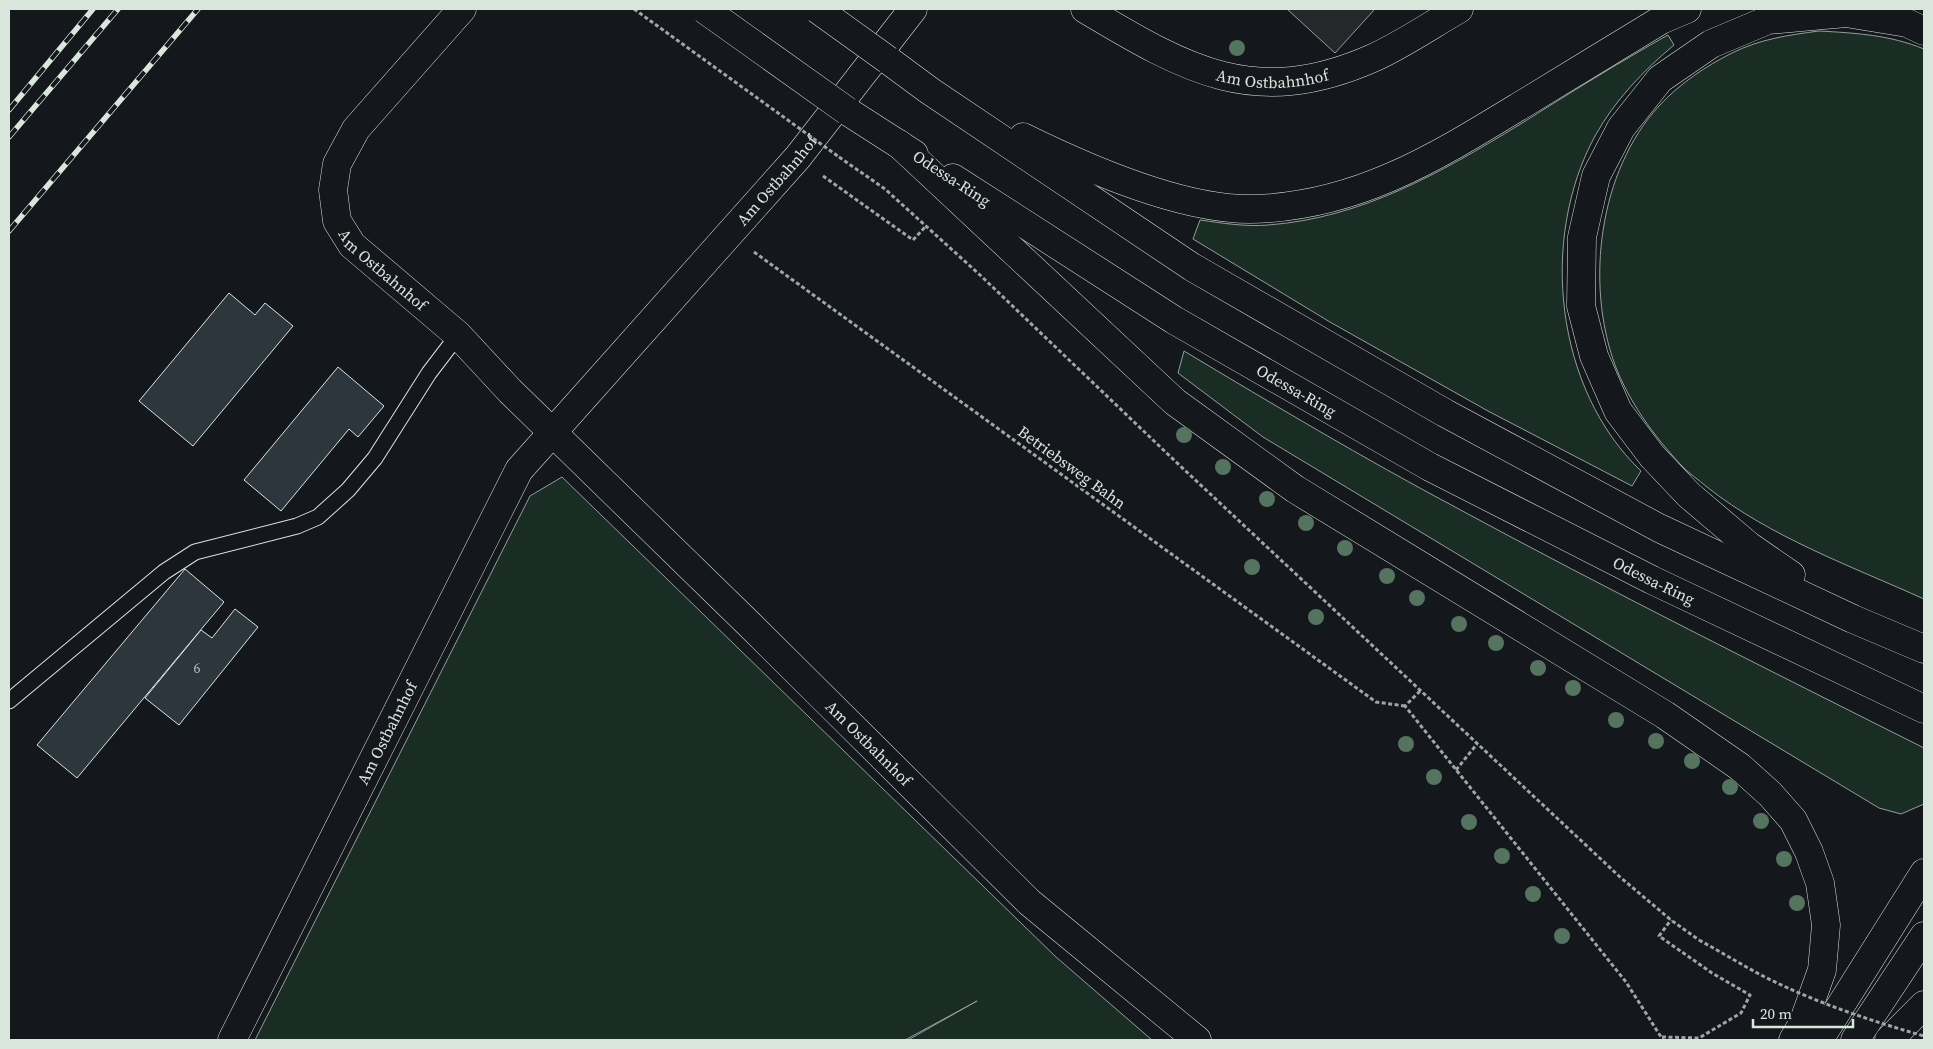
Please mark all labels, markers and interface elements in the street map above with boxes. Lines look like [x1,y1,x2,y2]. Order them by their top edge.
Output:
street label: Am Ostbahnhof [1214,63,1332,93]
street label: Am Ostbahnhof [731,129,823,230]
street label: Odessa-Ring [909,145,995,211]
street label: Am Ostbahnhof [333,224,433,316]
street label: Odessa-Ring [1253,359,1340,422]
street label: Betriebsweg Bahn [1013,420,1131,514]
street label: Odessa-Ring [1609,551,1699,610]
house number: 6 [194,658,201,678]
street label: Am Ostbahnhof [351,676,423,788]
street label: Am Ostbahnhof [821,695,918,792]
scale bar [1753,996,1853,1028]
text: 20 m [1760,1003,1792,1024]

